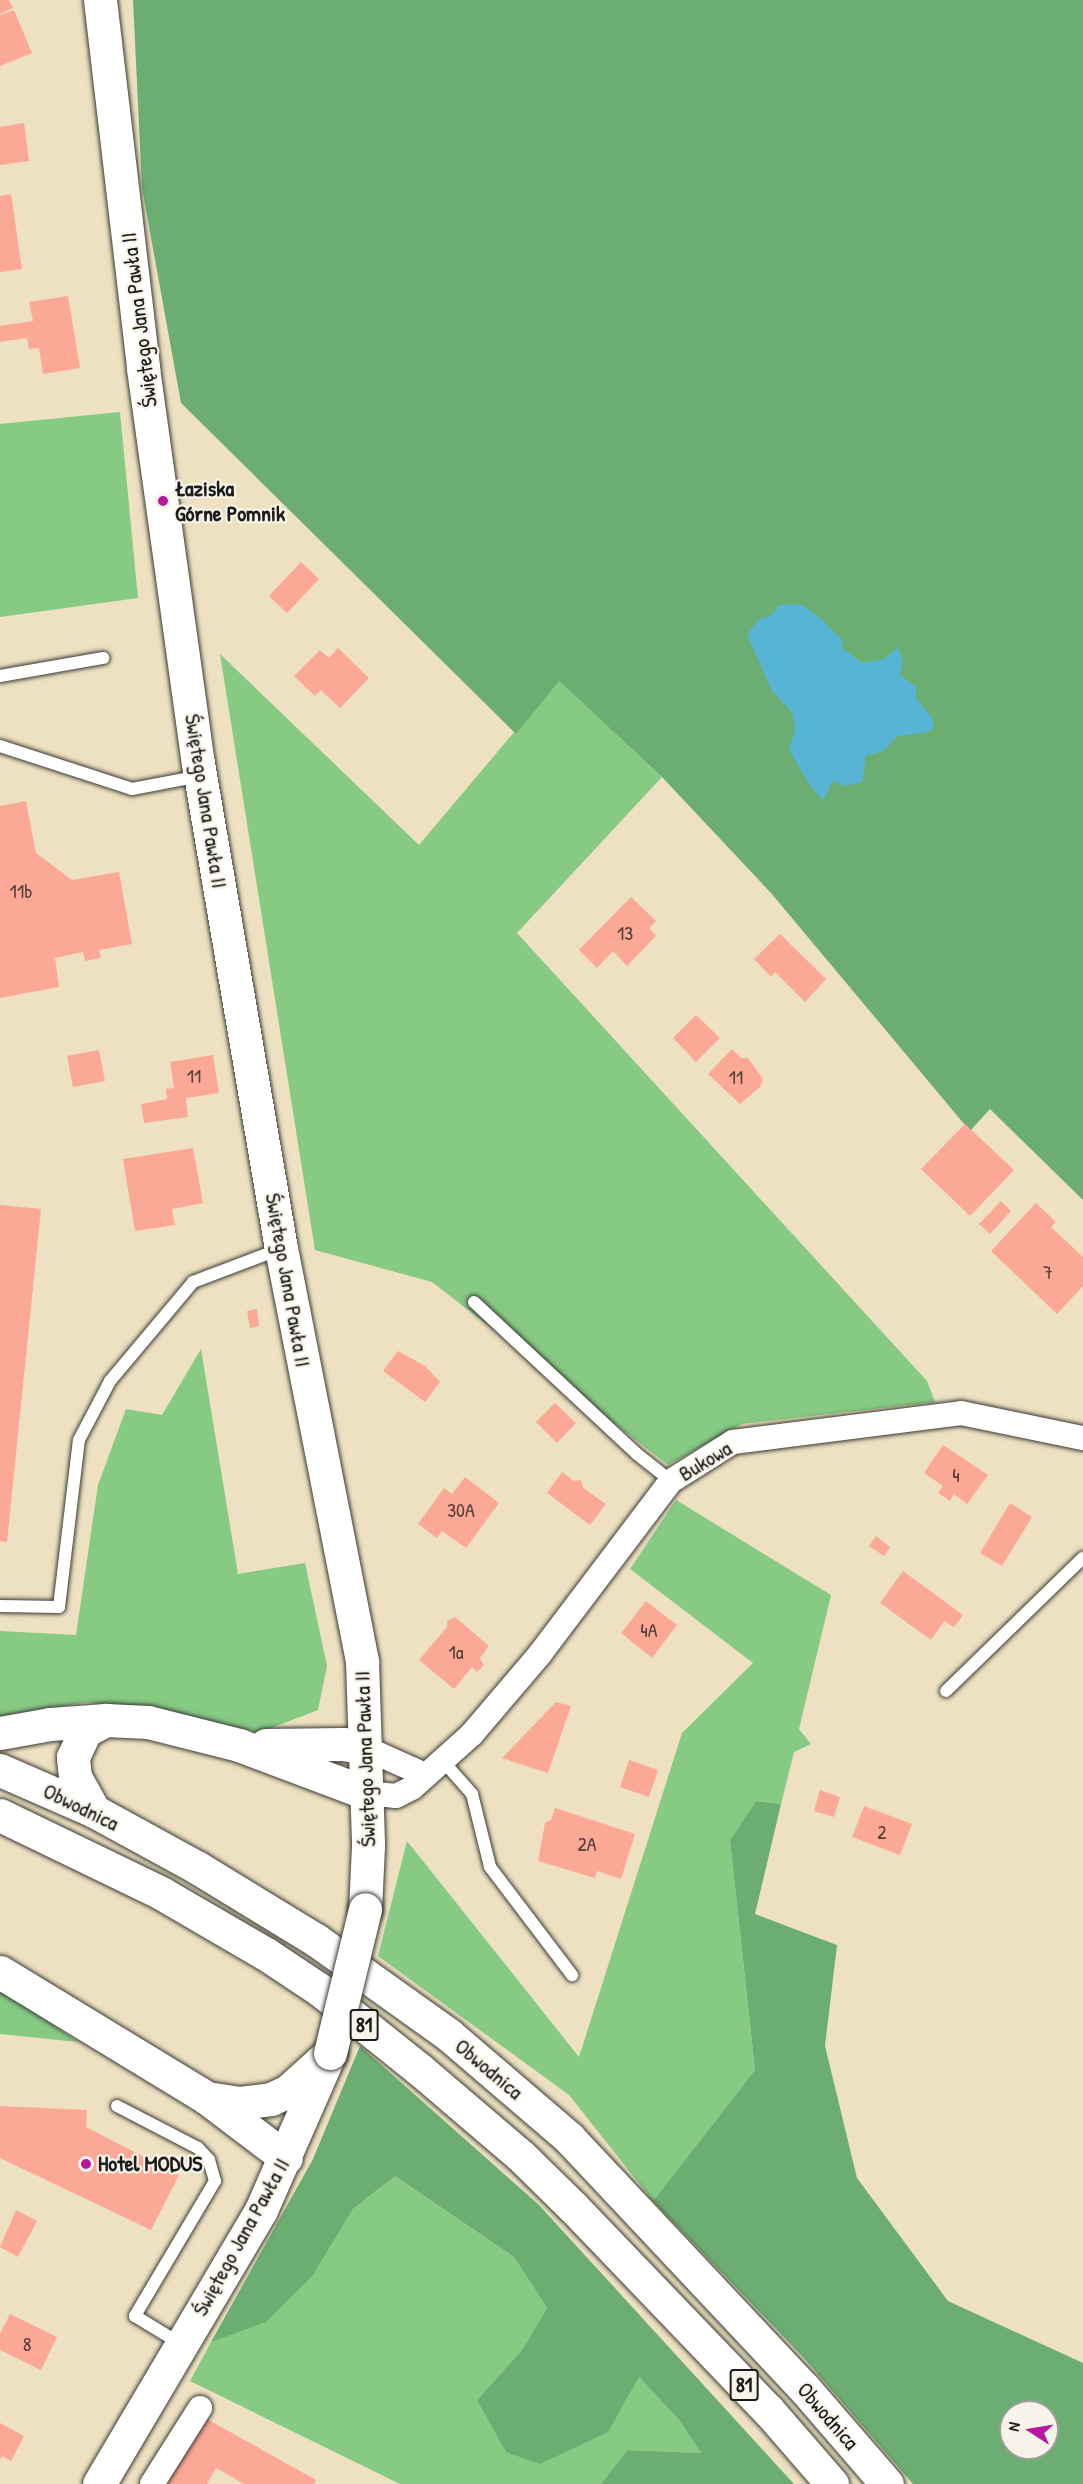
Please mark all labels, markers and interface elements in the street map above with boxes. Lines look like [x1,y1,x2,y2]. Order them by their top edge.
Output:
street label: Świętego Jana Pawła II [115,231,163,409]
place label: Łaziska Górne Pomnik [175,475,285,526]
marker: Łaziska Górne Pomnik [156,494,170,508]
street label: Świętego Jana Pawła II [179,712,233,890]
house number: 11b [10,878,32,902]
house number: 13 [617,920,633,944]
house number: 11 [187,1063,201,1087]
house number: 11 [729,1064,743,1088]
street label: Świętego Jana Pawła II [260,1191,316,1369]
house number: 7 [1043,1259,1053,1283]
street label: Bukowa [674,1435,736,1487]
house number: 4 [952,1462,960,1486]
house number: 30A [447,1497,475,1521]
house number: 4A [640,1617,658,1641]
house number: 1a [448,1639,464,1663]
street label: Świętego Jana Pawła II [349,1671,381,1847]
street label: Obwodnica [39,1777,123,1837]
house number: 2 [877,1819,887,1843]
house number: 2A [577,1831,597,1855]
road number: 81 [349,2007,379,2043]
street label: Obwodnica [450,2033,528,2105]
place label: Hotel MODUS [98,2151,202,2177]
street label: Świętego Jana Pawła II [187,2154,295,2320]
marker: Hotel MODUS [79,2157,93,2171]
house number: 8 [23,2331,31,2355]
road number: 81 [729,2367,759,2403]
street label: Obwodnica [791,2377,865,2455]
north arrow [999,2400,1059,2460]
text: N [1002,2420,1025,2433]

